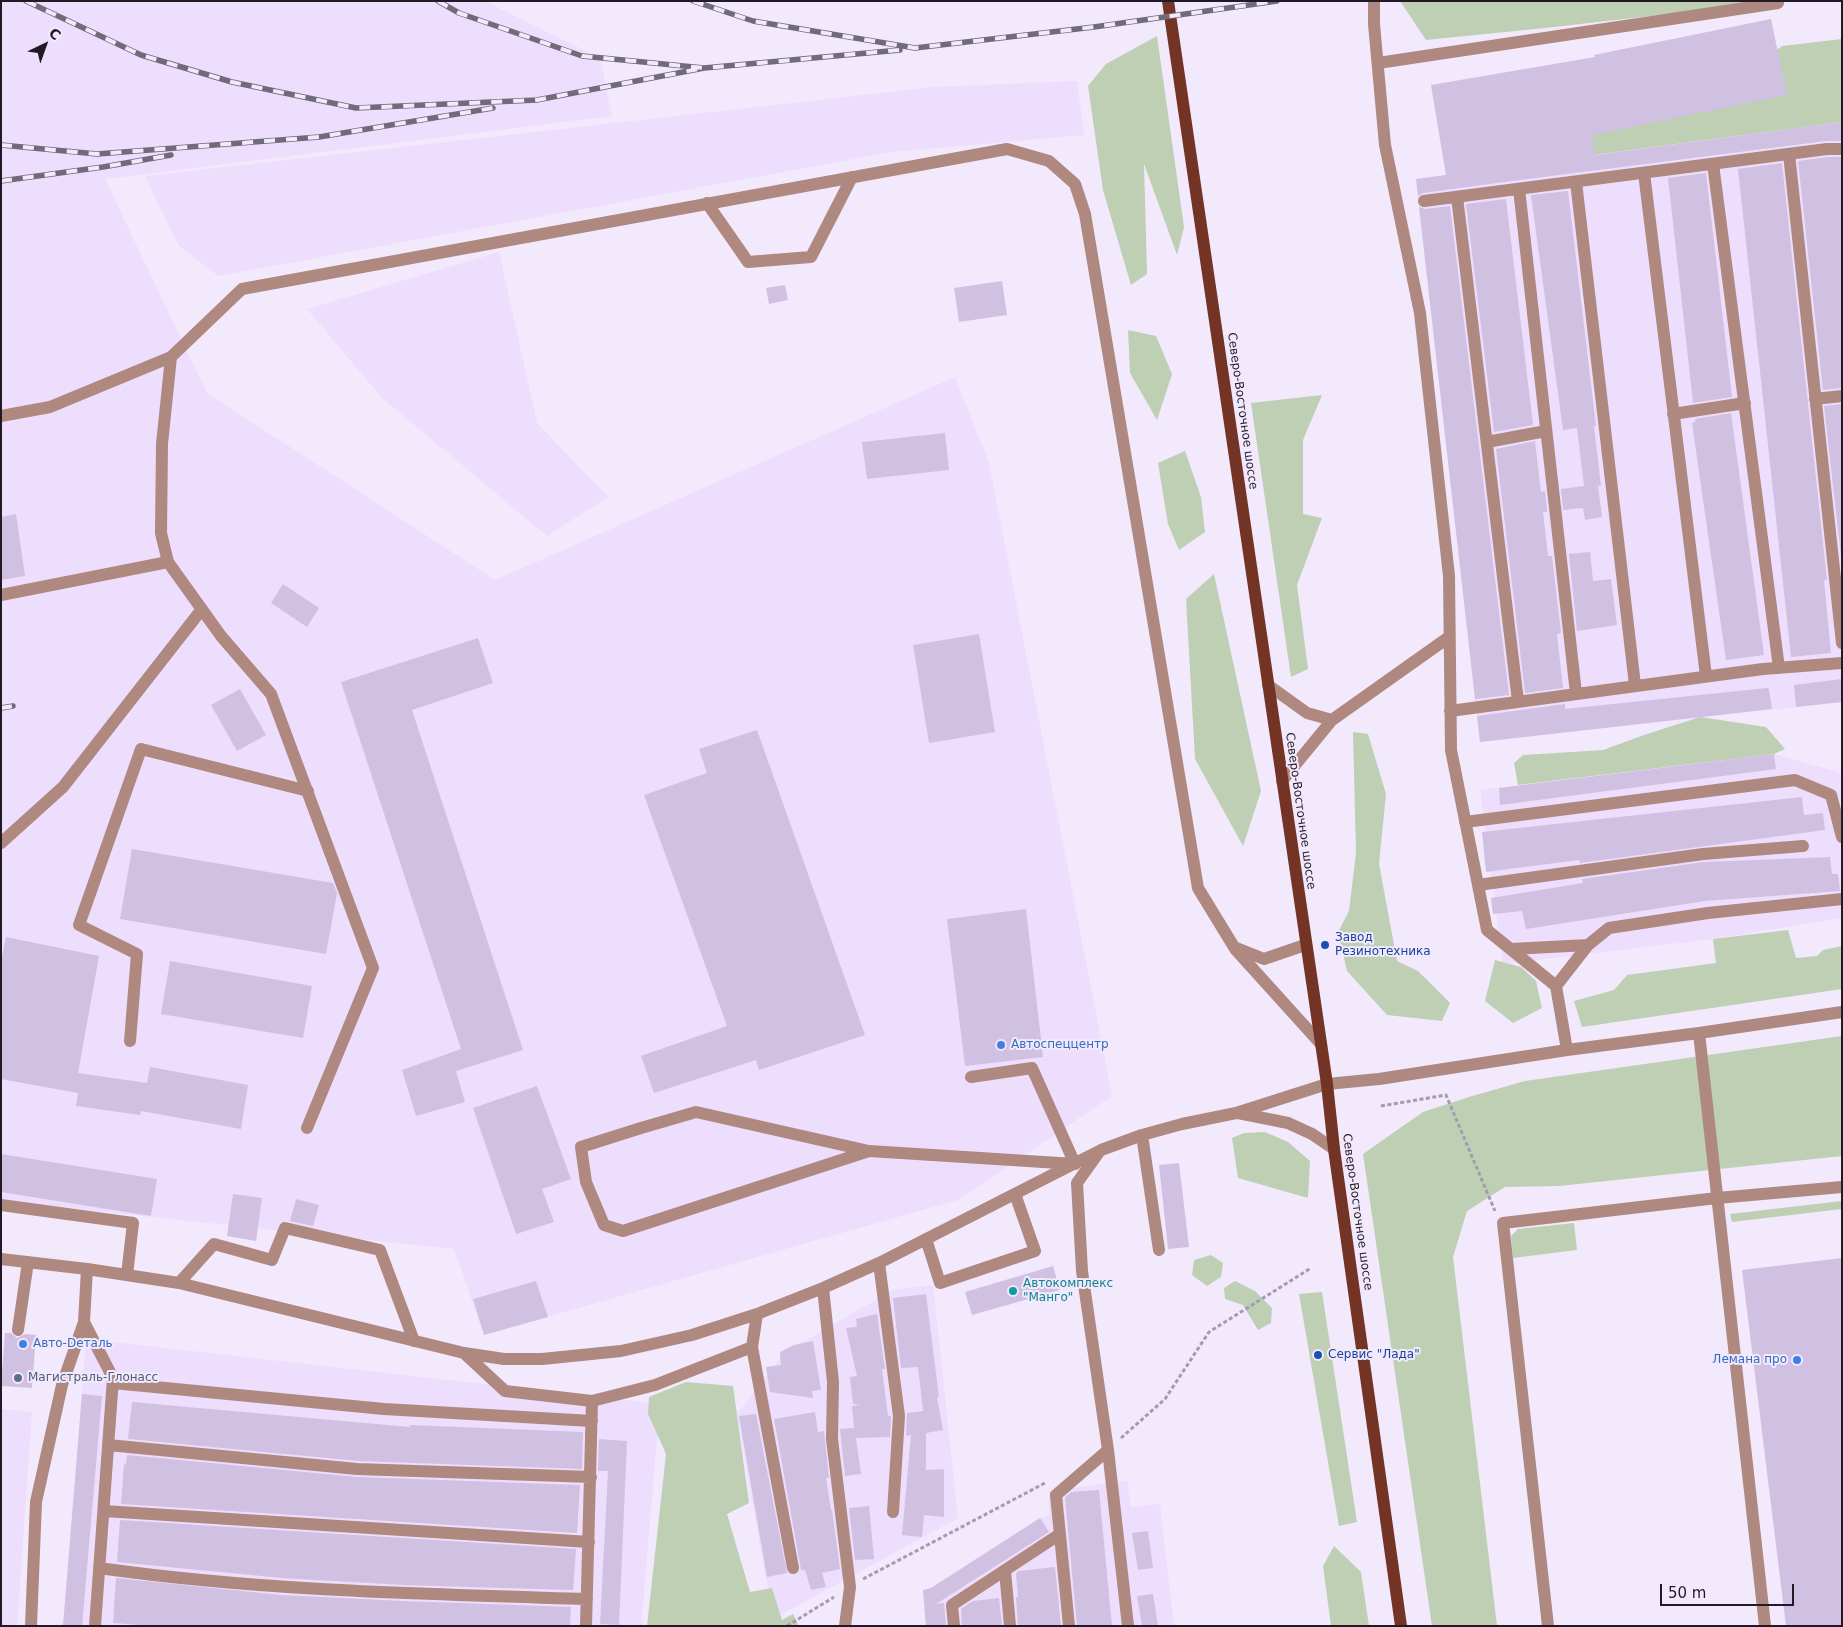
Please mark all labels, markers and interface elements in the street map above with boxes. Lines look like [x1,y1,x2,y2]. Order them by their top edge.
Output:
north arrow [20,20,70,70]
text: С [46,24,64,43]
street label: Северо-Восточное шоссе [1224,332,1260,490]
street label: Северо-Восточное шоссе [1282,732,1318,890]
place label: Завод Резинотехника [1335,931,1431,959]
marker: Завод Резинотехника [1319,939,1331,951]
place label: Автоспеццентр [1011,1038,1109,1052]
marker: Автоспеццентр [995,1039,1007,1051]
street label: Северо-Восточное шоссе [1339,1133,1375,1291]
place label: Автокомплекс "Манго" [1023,1277,1113,1305]
marker: Автокомплекс "Манго" [1007,1285,1019,1297]
place label: Авто-Dеталь [33,1337,113,1351]
marker: Авто-Dеталь [17,1338,29,1350]
place label: Сервис "Лада" [1328,1348,1420,1362]
marker: Сервис "Лада" [1312,1349,1324,1361]
place label: Лемана про [1712,1353,1787,1367]
marker: Лемана про [1791,1354,1803,1366]
place label: Магистраль-Глонасс [28,1371,158,1385]
marker: Магистраль-Глонасс [12,1372,24,1384]
scale bar [1663,1574,1797,1606]
text: 50 m [1668,1584,1706,1602]

